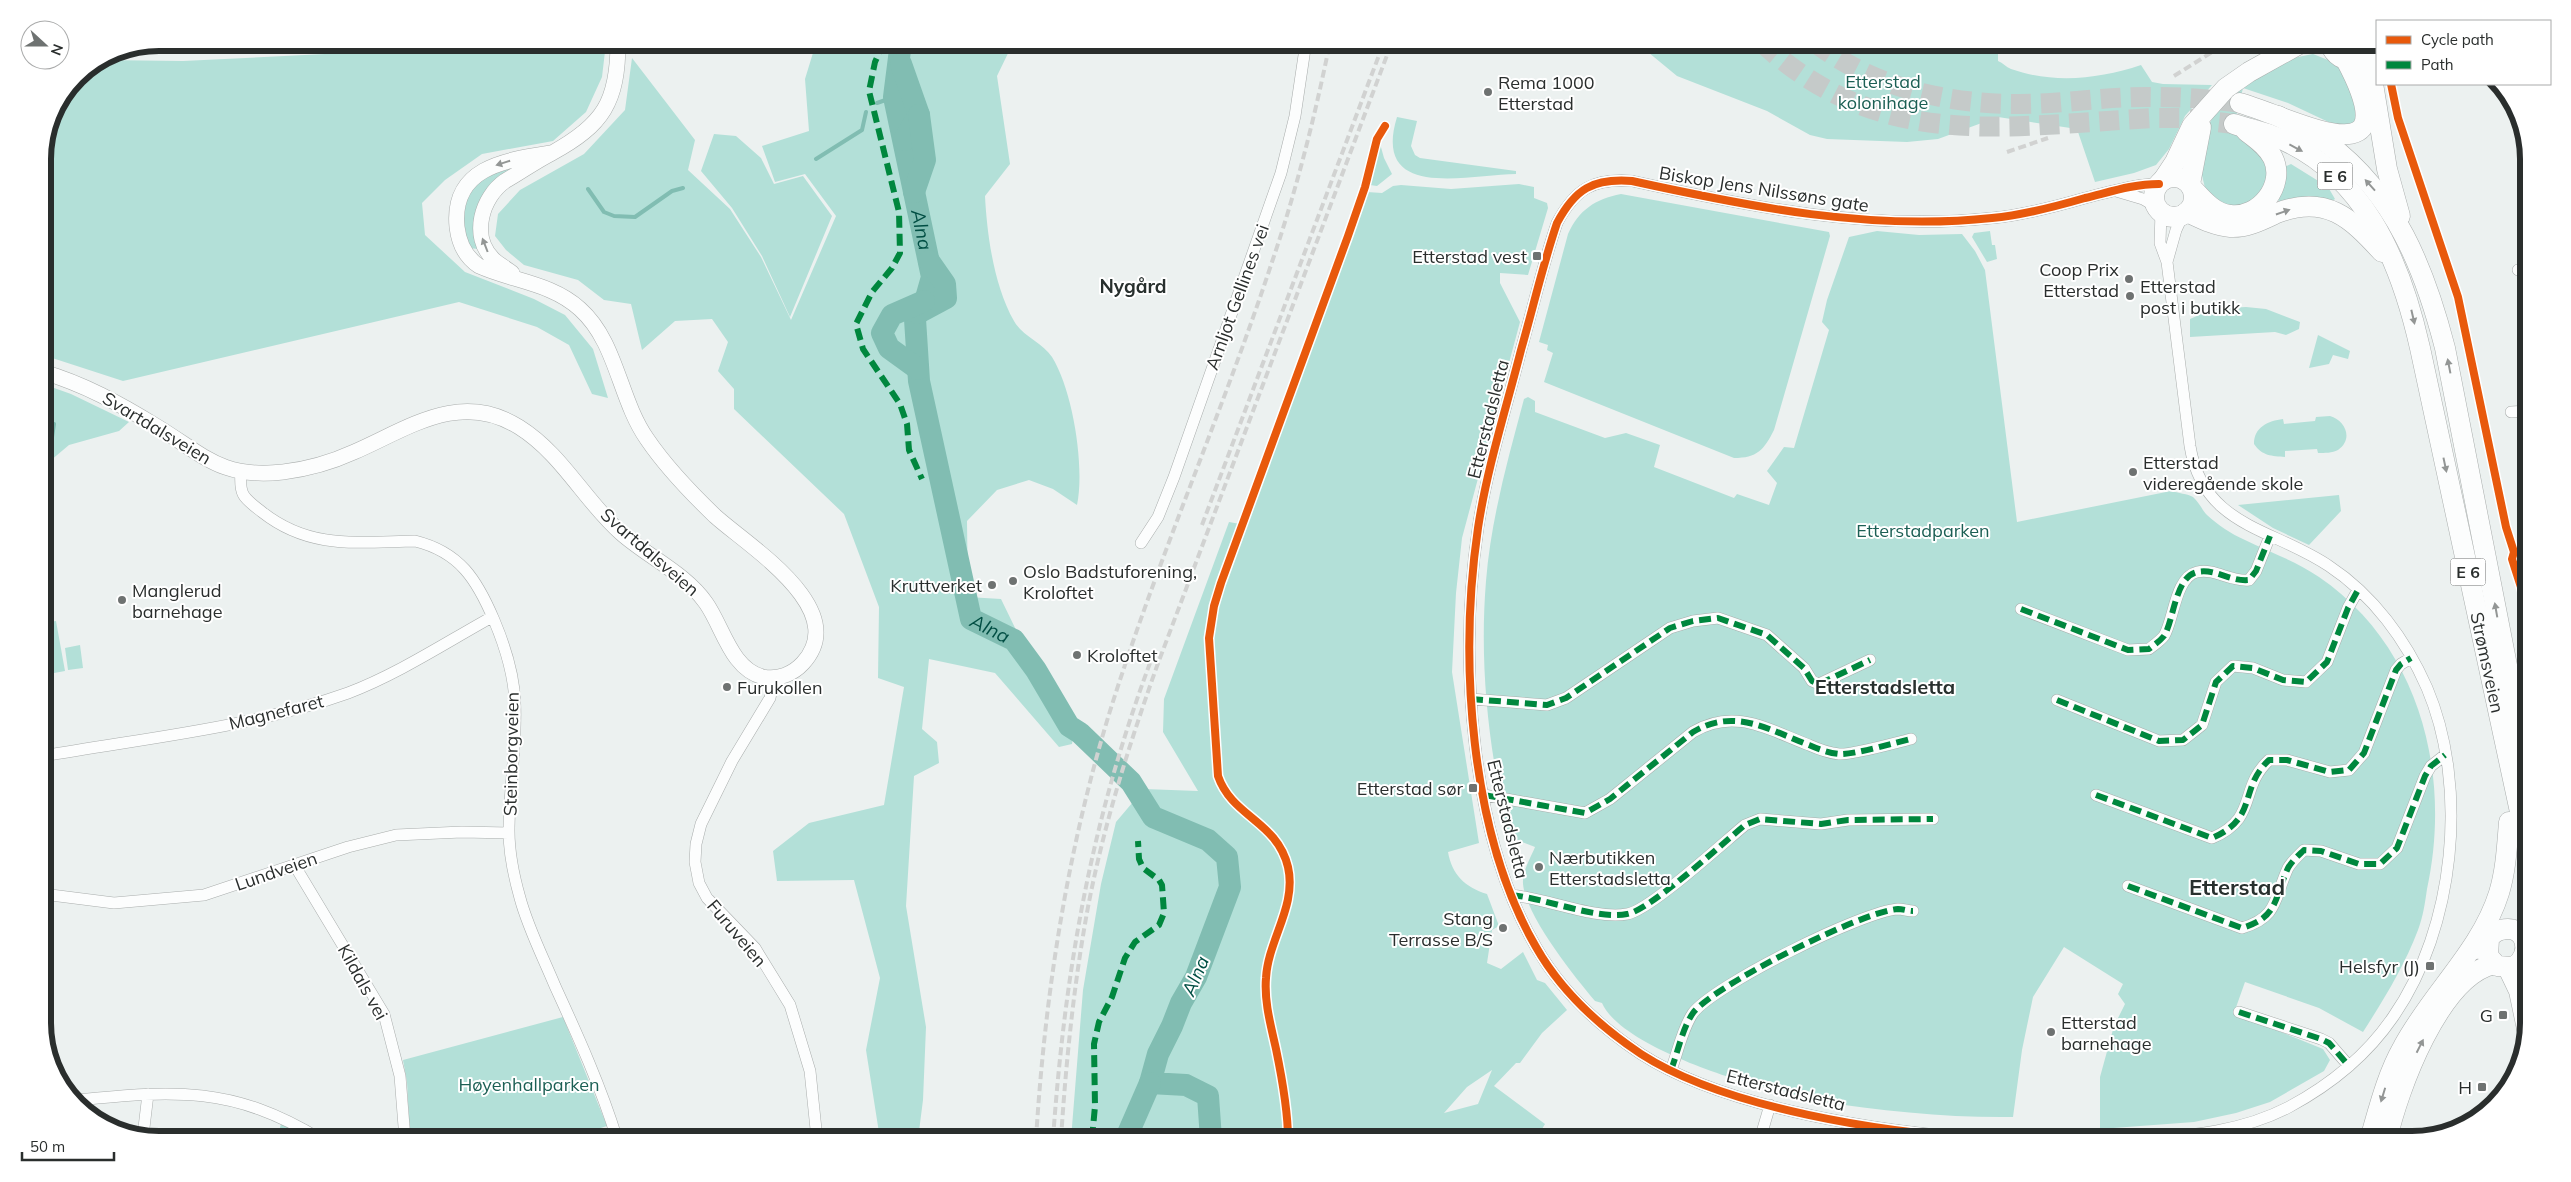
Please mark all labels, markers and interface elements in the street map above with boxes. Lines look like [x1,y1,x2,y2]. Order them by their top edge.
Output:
north arrow [20,20,70,70]
legend [2376,20,2551,85]
text: Cycle path [2421,30,2494,49]
text: N [47,41,67,58]
text: Path [2421,55,2453,74]
park label: Etterstad kolonihage [1838,70,1928,114]
place label: Rema 1000 Etterstad [1498,71,1595,115]
marker: Rema 1000 Etterstad [1482,86,1494,98]
one-way arrow [2289,143,2302,152]
one-way arrow [495,159,510,167]
street label: Biskop Jens Nilssøns gate [1657,161,1871,217]
road number: E 6 [2318,162,2352,190]
one-way arrow [2364,179,2375,192]
water label: Alna [906,206,938,252]
one-way arrow [2276,208,2291,216]
street label: Arnljot Gellines vei [1200,221,1274,373]
one-way arrow [481,237,489,252]
place label: Etterstad vest [1412,245,1527,268]
marker: Etterstad vest [1531,250,1543,262]
place label: Coop Prix Etterstad [2039,258,2119,302]
marker: Coop Prix Etterstad [2123,273,2135,285]
district label: Nygård [1099,274,1167,298]
place label: Etterstad post i butikk [2140,275,2241,319]
marker: Etterstad post i butikk [2124,290,2136,302]
one-way arrow [2409,309,2417,324]
street label: Etterstadsletta [1462,357,1514,481]
one-way arrow [2444,358,2452,374]
street label: Svartdalsveien [98,386,216,470]
place label: Etterstad videregående skole [2143,451,2303,495]
one-way arrow [2442,458,2450,474]
marker: Etterstad videregående skole [2127,466,2139,478]
street label: Svartdalsveien [596,503,704,601]
park label: Etterstadparken [1856,519,1990,542]
road number: E 6 [2450,558,2486,586]
place label: Oslo Badstuforening, Kroloftet [1023,560,1197,604]
place label: Kruttverket [890,574,982,597]
marker: Oslo Badstuforening, Kroloftet [1007,575,1019,587]
place label: Manglerud barnehage [132,579,222,623]
marker: Kruttverket [986,579,998,591]
marker: Manglerud barnehage [116,594,128,606]
one-way arrow [2491,601,2499,617]
water label: Alna [966,608,1014,648]
street label: Strømsveien [2466,610,2510,715]
place label: Kroloftet [1087,644,1158,667]
marker: Kroloftet [1071,649,1083,661]
district label: Etterstadsletta [1815,674,1955,699]
place label: Furukollen [737,676,822,699]
marker: Furukollen [721,681,733,693]
street label: Magnefaret [226,689,326,735]
street label: Steinborgveien [498,692,524,816]
street label: Etterstadsletta [1482,757,1534,881]
place label: Etterstad sør [1357,777,1463,800]
marker: Etterstad sør [1467,782,1479,794]
street label: Lundveien [232,846,320,896]
place label: Nærbutikken Etterstadsletta [1549,846,1671,890]
marker: Nærbutikken Etterstadsletta [1533,861,1545,873]
district label: Etterstad [2189,873,2285,901]
street label: Furuveien [702,895,772,971]
place label: Stang Terrasse B/S [1389,907,1493,951]
marker: Stang Terrasse B/S [1497,922,1509,934]
street label: Kildals vei [333,940,393,1024]
water label: Alna [1176,952,1214,1000]
place label: Helsfyr (J) [2339,955,2420,978]
marker: Helsfyr (J) [2424,960,2436,972]
place label: G [2480,1004,2493,1027]
marker: G [2497,1009,2509,1021]
place label: Etterstad barnehage [2061,1011,2151,1055]
marker: Etterstad barnehage [2045,1026,2057,1038]
one-way arrow [2416,1039,2424,1053]
street label: Etterstadsletta [1724,1064,1848,1116]
park label: Høyenhallparken [458,1073,600,1096]
place label: H [2458,1076,2472,1099]
marker: H [2476,1081,2488,1093]
one-way arrow [2379,1087,2387,1102]
scale bar [22,1130,115,1162]
text: 50 m [30,1137,65,1156]

